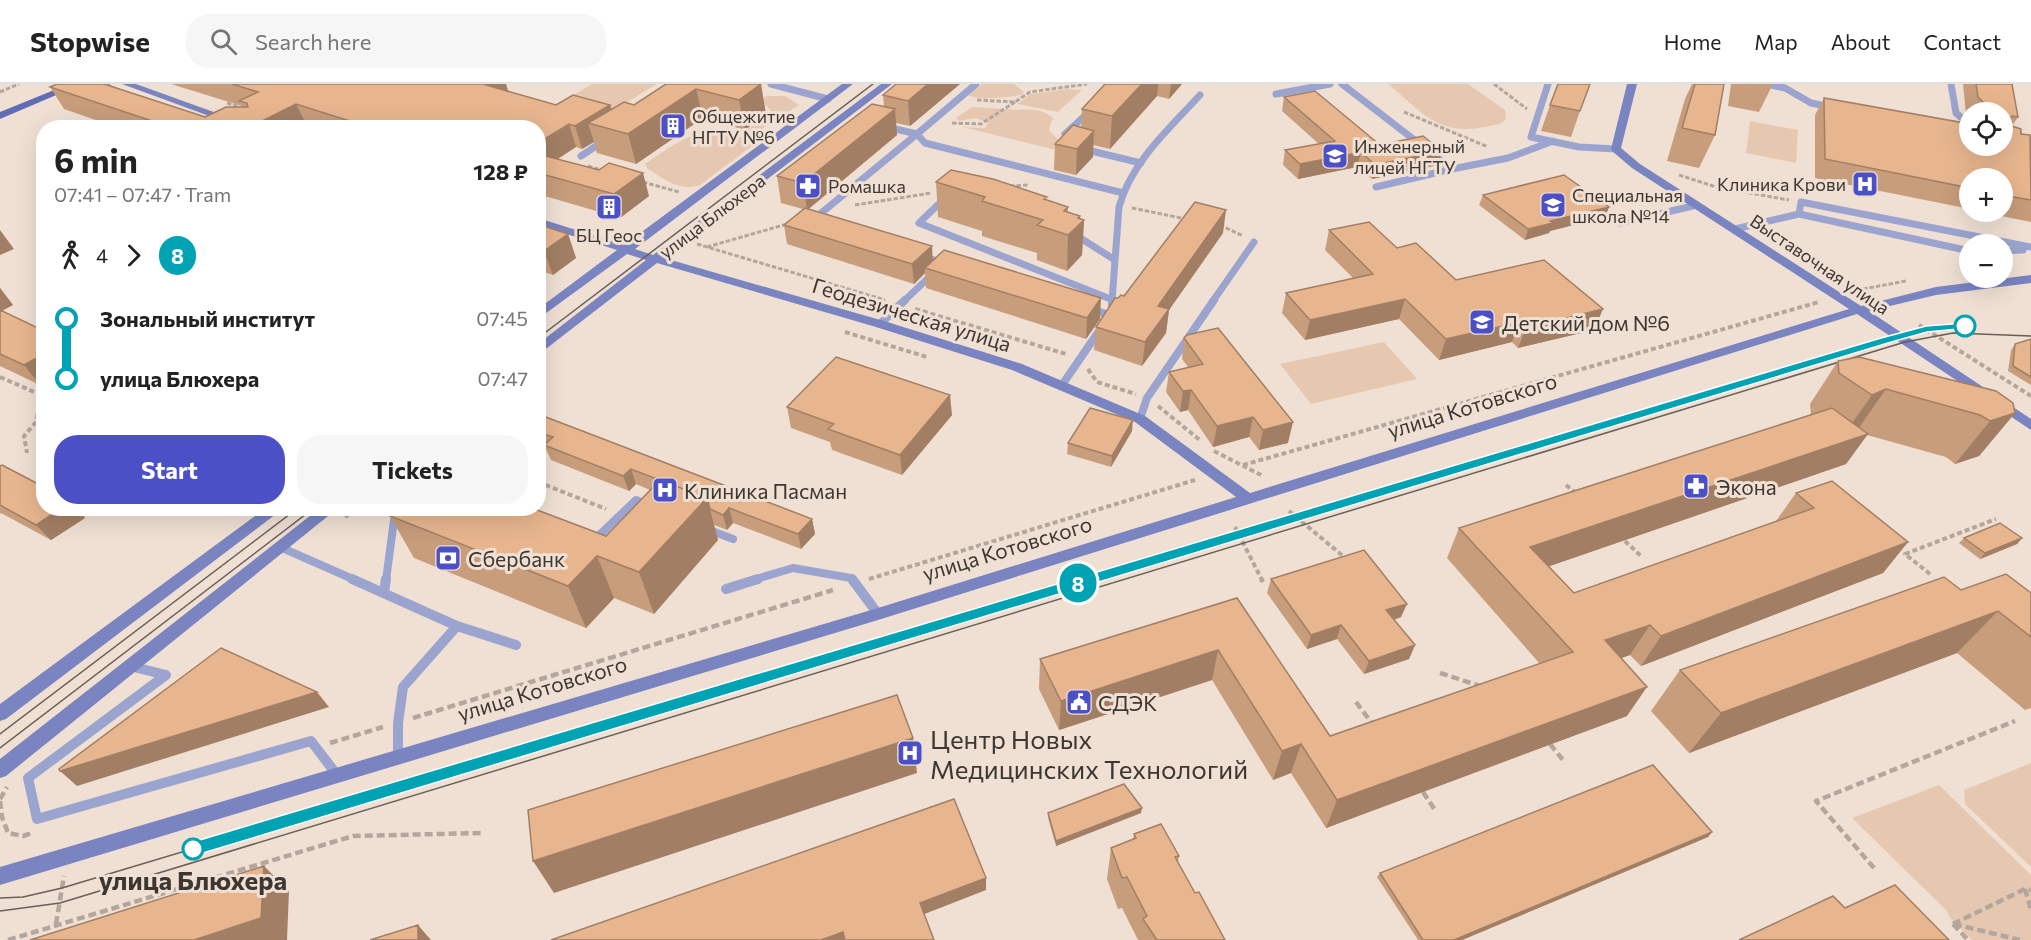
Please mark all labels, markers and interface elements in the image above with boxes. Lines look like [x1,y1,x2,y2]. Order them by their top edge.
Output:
search box [186,14,606,68]
text: Stopwise [30,24,150,58]
icon: search [207,25,240,58]
text: Search here [255,28,371,55]
text: Home [1664,29,1721,54]
text: Map [1754,29,1798,54]
text: About [1831,29,1890,54]
text: Contact [1923,29,2001,54]
map controls [1959,102,2013,288]
button: locate [1959,102,2013,156]
place label: Общежитие НГТУ №6 [692,105,795,148]
building icon: Общежитие НГТУ №6 [658,111,688,141]
place label: Инженерный лицей НГТУ [1354,135,1465,178]
text: 6 min [54,139,138,180]
school or university icon: Инженерный лицей НГТУ [1320,141,1350,171]
text: 128 ₽ [473,158,528,185]
button: + [1959,168,2013,222]
street label: улица Блюхера [655,169,769,263]
hospital icon: Клиника Крови [1850,169,1880,199]
pharmacy icon: Ромашка [793,171,823,201]
place label: Клиника Крови [1717,173,1846,195]
place label: Ромашка [828,175,906,197]
text: 07:41 – 07:47 · Tram [54,182,231,206]
place label: Специальная школа №14 [1572,184,1683,227]
school or university icon: Специальная школа №14 [1538,190,1568,220]
building icon: БЦ Геос [594,192,624,222]
street label: Выставочная улица [1746,209,1894,319]
place label: БЦ Геос [576,224,642,246]
button: − [1959,234,2013,288]
icon: walk [54,239,87,272]
icon: forward [117,239,150,272]
text: 4 [96,243,108,267]
text: 8 [171,243,184,268]
street label: Геодезическая улица [810,272,1014,356]
text: Зональный институт [100,305,315,332]
text: 07:45 [476,306,528,330]
school or university icon: Детский дом №6 [1467,307,1497,337]
place label: Детский дом №6 [1502,310,1670,335]
unlabelled marker [1954,315,1976,337]
text: улица Блюхера [100,365,259,392]
text: 07:47 [478,366,528,390]
street label: улица Котовского [1384,367,1560,443]
button: Start [54,435,285,504]
button: Tickets [297,435,528,504]
pharmacy icon: Экона [1681,471,1711,501]
place label: Экона [1716,474,1777,499]
hospital icon: Клиника Пасман [650,475,680,505]
place label: Клиника Пасман [684,478,847,503]
street label: улица Котовского [919,510,1095,586]
bank icon: Сбербанк [433,543,463,573]
place label: Сбербанк [468,546,565,571]
line badge: 8 [1058,564,1098,602]
text: 8 [1072,571,1085,596]
street label: улица Котовского [454,650,630,726]
public building icon: СДЭК [1064,687,1094,717]
place label: СДЭК [1098,690,1157,715]
place label: Центр Новых Медицинских Технологий [930,723,1248,784]
hospital icon: Центр Новых Медицинских Технологий [895,738,925,768]
marker: улица Блюхера [182,838,204,860]
place label: улица Блюхера [99,864,287,895]

